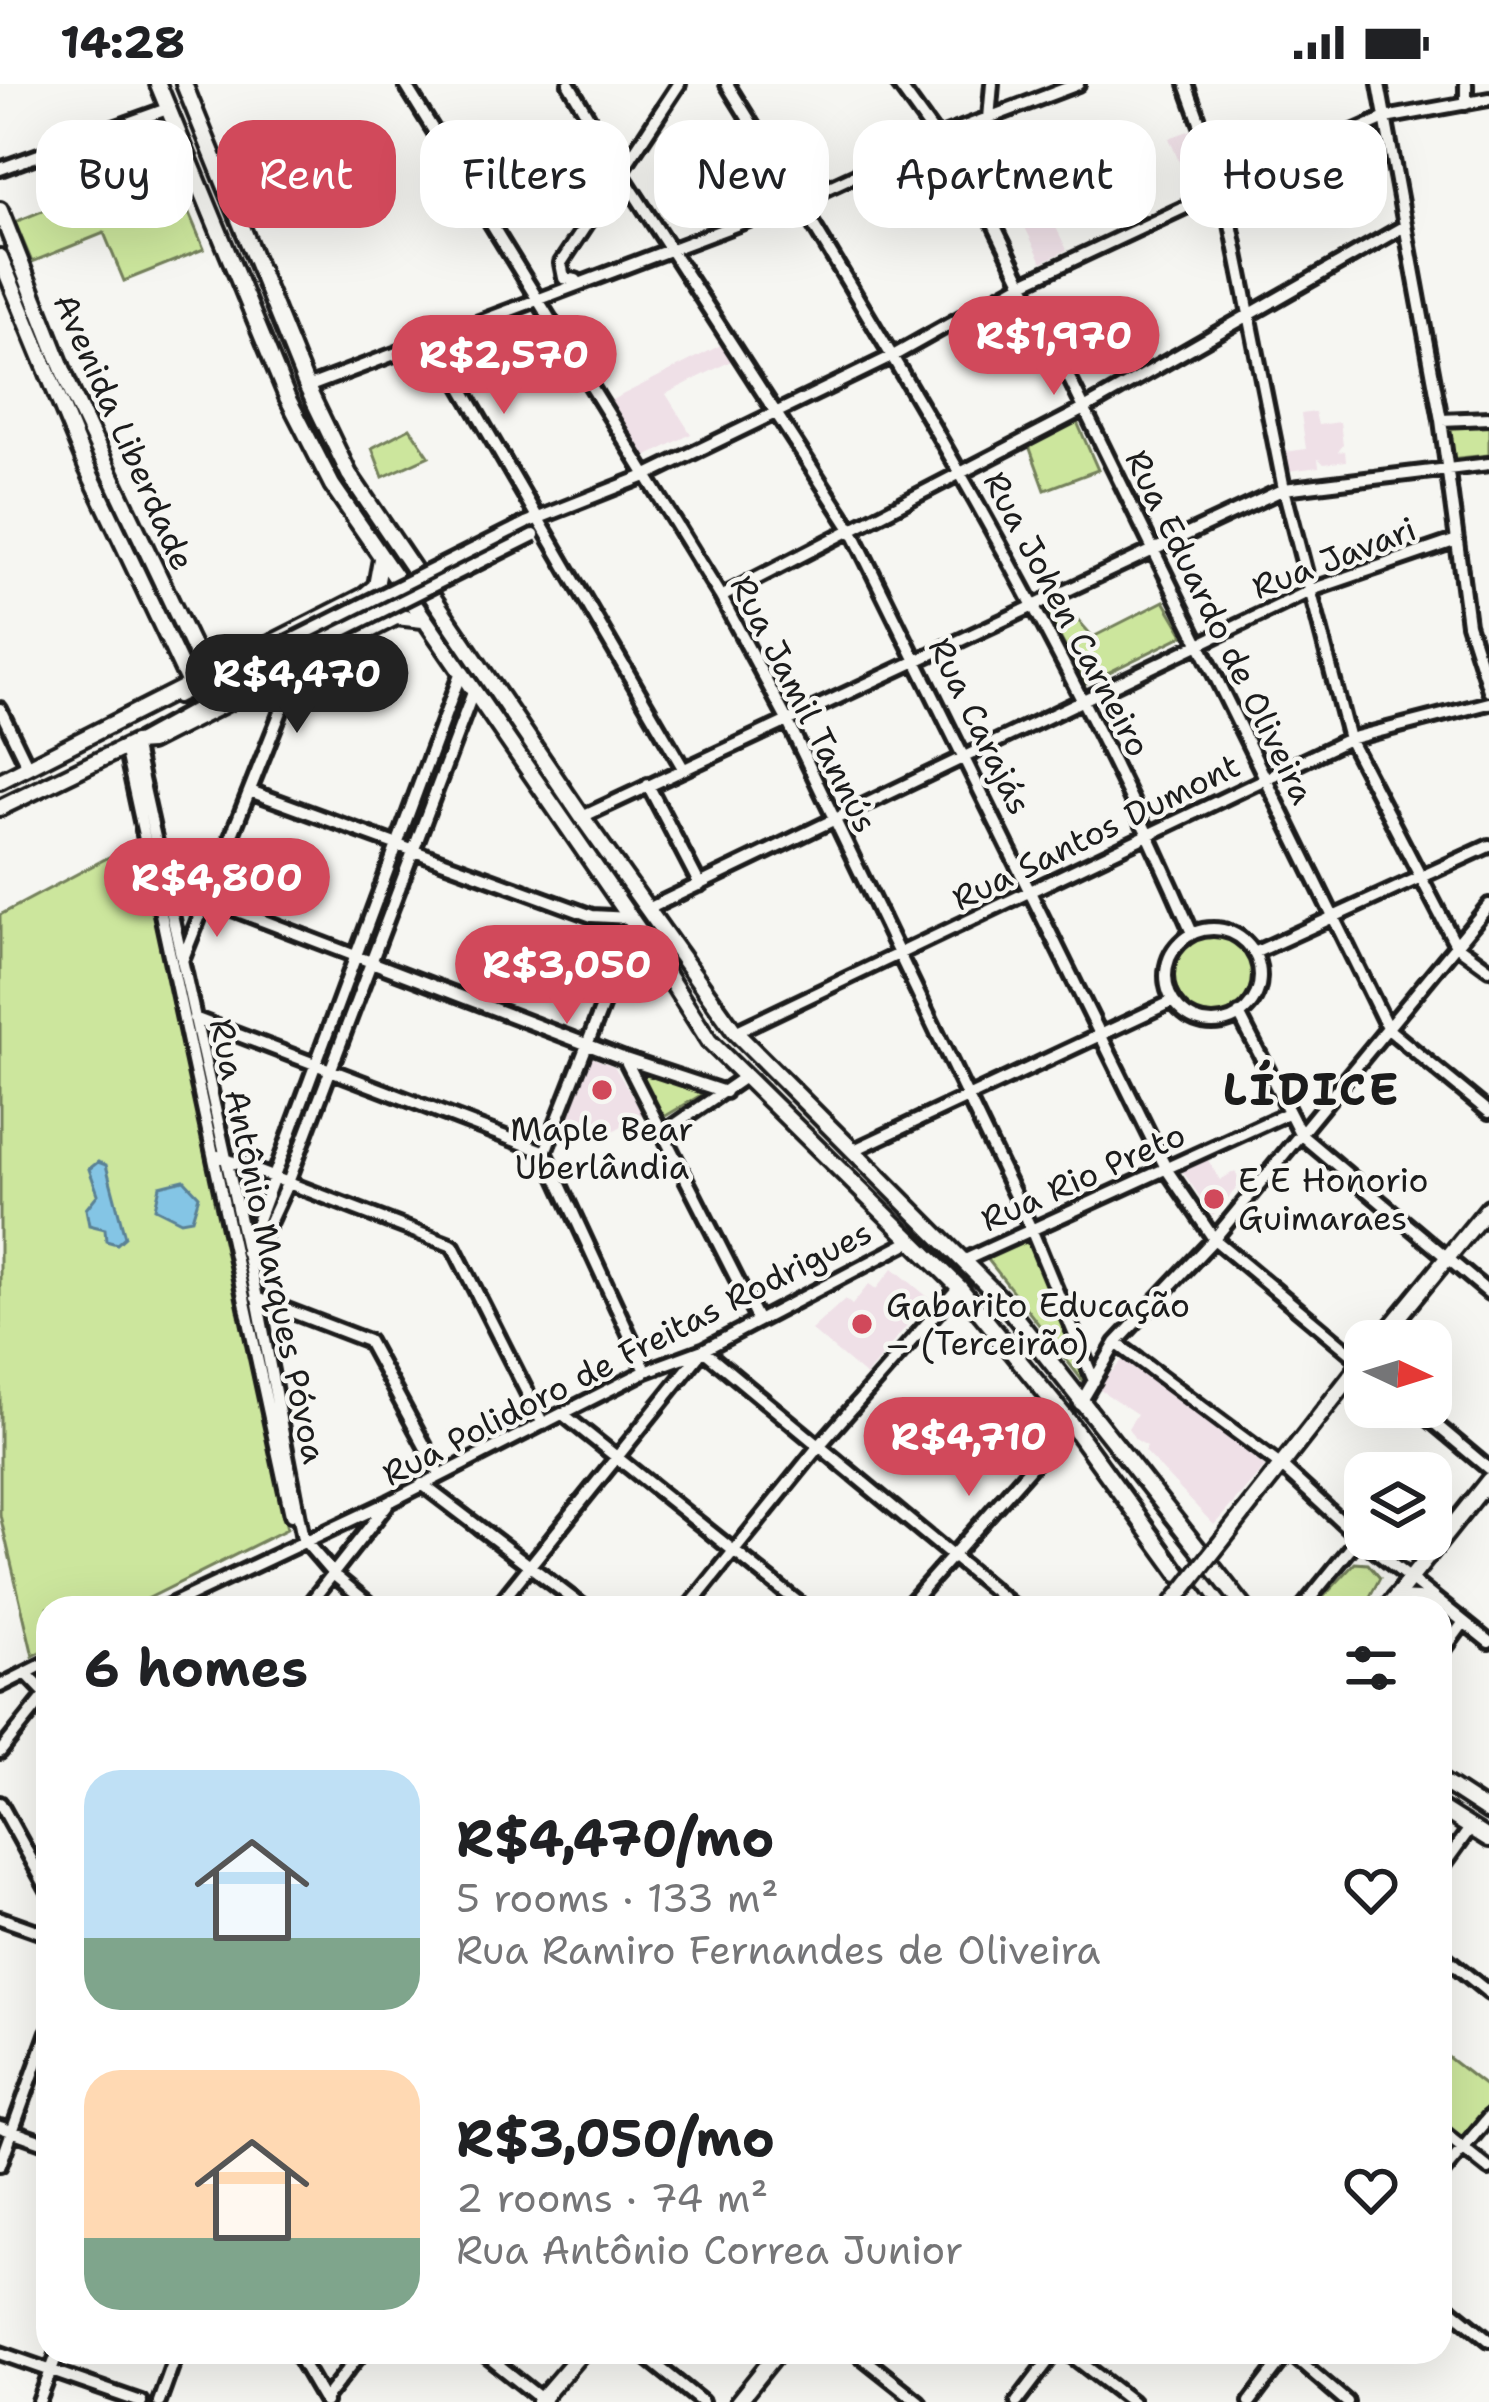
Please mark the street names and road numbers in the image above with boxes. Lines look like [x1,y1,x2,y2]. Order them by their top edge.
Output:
street label: Avenida Liberdade [43,286,205,578]
street label: Rua Eduardo de Oliveira [1115,442,1325,812]
street label: Rua Johen Carneiro [973,464,1161,764]
street label: Rua Javari [1246,506,1422,610]
street label: Rua Jamil Tannús [720,568,888,840]
street label: Rua Carajás [918,630,1042,822]
street label: Rua Santos Dumont [945,743,1247,921]
street label: Rua Antônio Marques Póvoa [199,1014,337,1468]
street label: Rua Rio Preto [974,1112,1192,1242]
street label: Rua Polidoro de Freitas Rodrigues [375,1210,879,1496]

